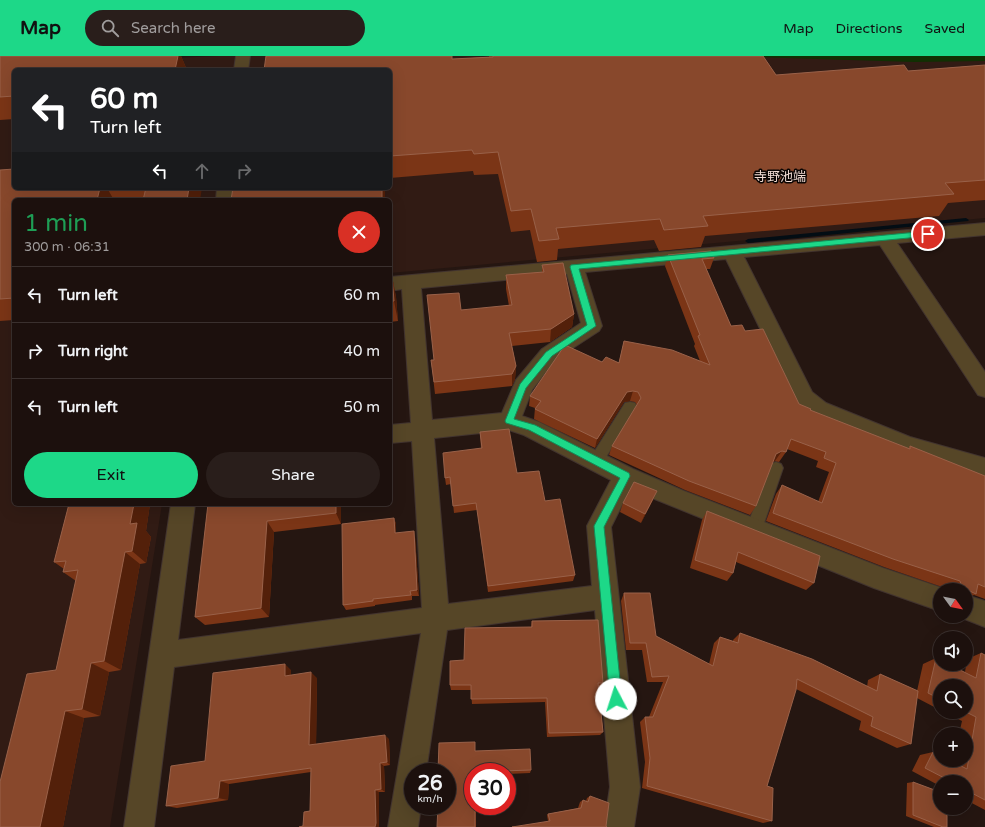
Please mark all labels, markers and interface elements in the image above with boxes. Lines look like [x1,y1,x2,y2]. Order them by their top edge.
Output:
search box [85,10,365,46]
text: Map [20,17,61,39]
icon: search [99,17,121,39]
text: Search here [131,19,215,37]
text: Map [783,20,814,37]
text: Directions [836,20,903,37]
text: Saved [925,20,965,37]
text: 60 m [90,82,158,116]
icon: left [24,84,76,136]
text: Turn left [90,116,162,138]
icon: left [149,160,171,182]
icon: ahead [191,160,213,182]
icon: right [233,160,255,182]
district label: 寺野池端 [754,169,806,185]
text: 1 min [24,209,88,238]
button: close [338,211,380,253]
pin [911,217,945,251]
icon: arrive [917,223,939,245]
text: 300 m · 06:31 [24,239,110,255]
icon: left [24,284,46,306]
text: Turn left [58,286,118,304]
text: 60 m [343,286,380,304]
icon: right [24,340,46,362]
text: Turn right [58,342,128,360]
text: 40 m [343,342,380,360]
icon: left [24,396,46,418]
text: Turn left [58,398,118,416]
text: 50 m [343,398,380,416]
button: Exit [24,452,198,498]
button: Share [206,452,380,498]
north arrow [933,583,973,623]
map controls [933,583,973,815]
button: sound [933,631,973,671]
position arrow [595,678,637,720]
button: search [933,679,973,719]
button: + [933,727,973,767]
speed limit sign: 30 [464,763,516,815]
text: 26 [417,772,443,796]
button: − [933,775,973,815]
text: km/h [417,793,443,805]

